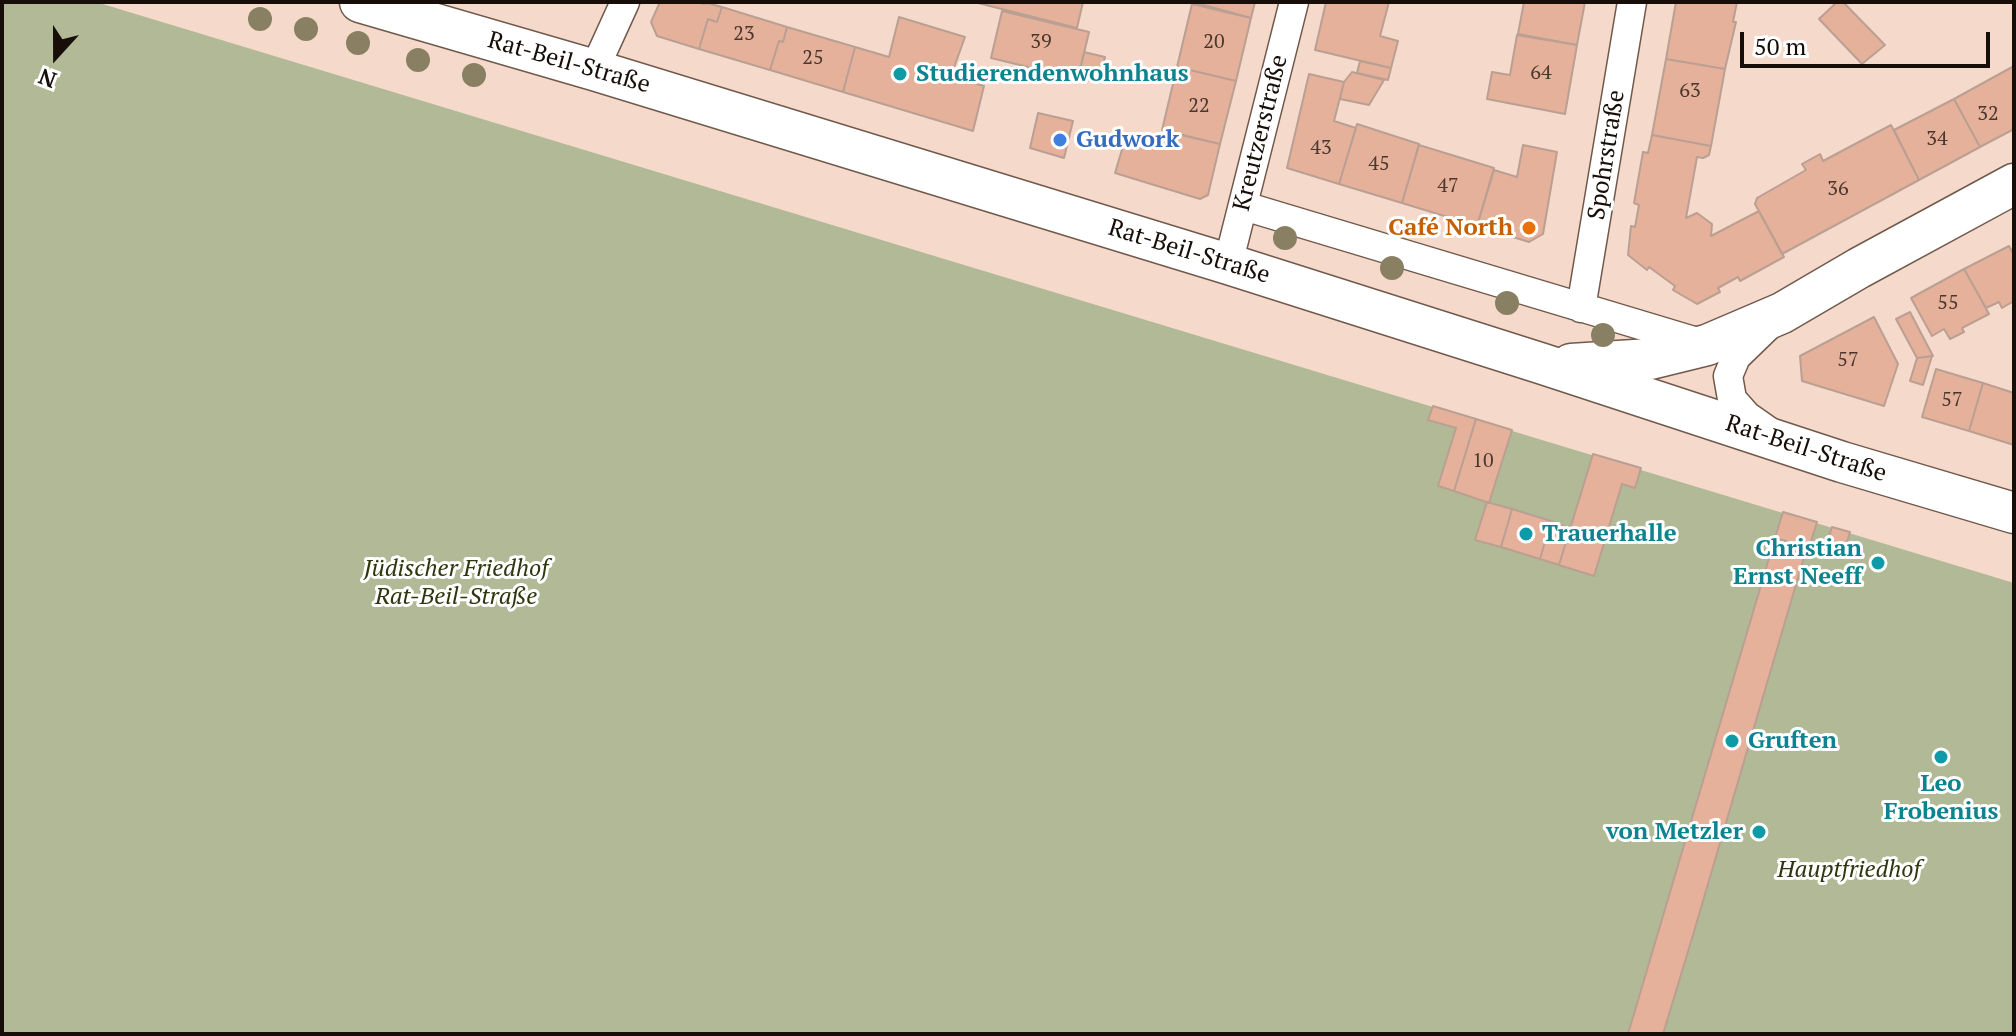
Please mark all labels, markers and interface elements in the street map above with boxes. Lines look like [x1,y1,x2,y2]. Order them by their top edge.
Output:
north arrow [16,16,96,96]
scale bar [1744,16,1994,66]
house number: 23 [733,22,755,46]
street label: Rat-Beil-Straße [485,26,653,100]
house number: 39 [1030,30,1052,54]
house number: 20 [1203,30,1225,54]
text: 50 m [1754,30,1806,62]
house number: 25 [802,46,824,70]
street label: Kreutzerstraße [1228,52,1294,214]
place label: Studierendenwohnhaus [916,60,1189,88]
house number: 64 [1530,61,1552,85]
text: N [34,62,60,95]
marker: Studierendenwohnhaus [891,65,909,83]
house number: 63 [1679,79,1701,103]
street label: Spohrstraße [1583,88,1631,222]
house number: 22 [1188,94,1210,118]
house number: 32 [1977,102,1999,126]
place label: Gudwork [1076,126,1179,154]
house number: 34 [1926,127,1948,151]
marker: Gudwork [1051,131,1069,149]
house number: 43 [1310,136,1332,160]
house number: 45 [1368,152,1390,176]
house number: 47 [1437,174,1459,198]
house number: 36 [1827,177,1849,201]
street label: Rat-Beil-Straße [1105,214,1273,290]
place label: Café North [1388,214,1513,242]
marker: Café North [1520,219,1538,237]
house number: 55 [1937,291,1959,315]
house number: 57 [1837,348,1859,372]
house number: 57 [1941,388,1963,412]
street label: Rat-Beil-Straße [1722,409,1890,489]
house number: 10 [1472,449,1494,473]
place label: Trauerhalle [1542,520,1677,548]
marker: Trauerhalle [1517,525,1535,543]
place label: Christian Ernst Neeff [1733,535,1862,591]
marker: Christian Ernst Neeff [1869,554,1887,572]
park label: Jüdischer Friedhof Rat-Beil-Straße [364,555,548,611]
place label: Gruften [1748,727,1837,755]
marker: Gruften [1723,732,1741,750]
marker: Leo Frobenius [1932,748,1950,766]
place label: Leo Frobenius [1884,770,1998,826]
place label: von Metzler [1606,818,1743,846]
marker: von Metzler [1750,823,1768,841]
park label: Hauptfriedhof [1777,856,1921,884]

